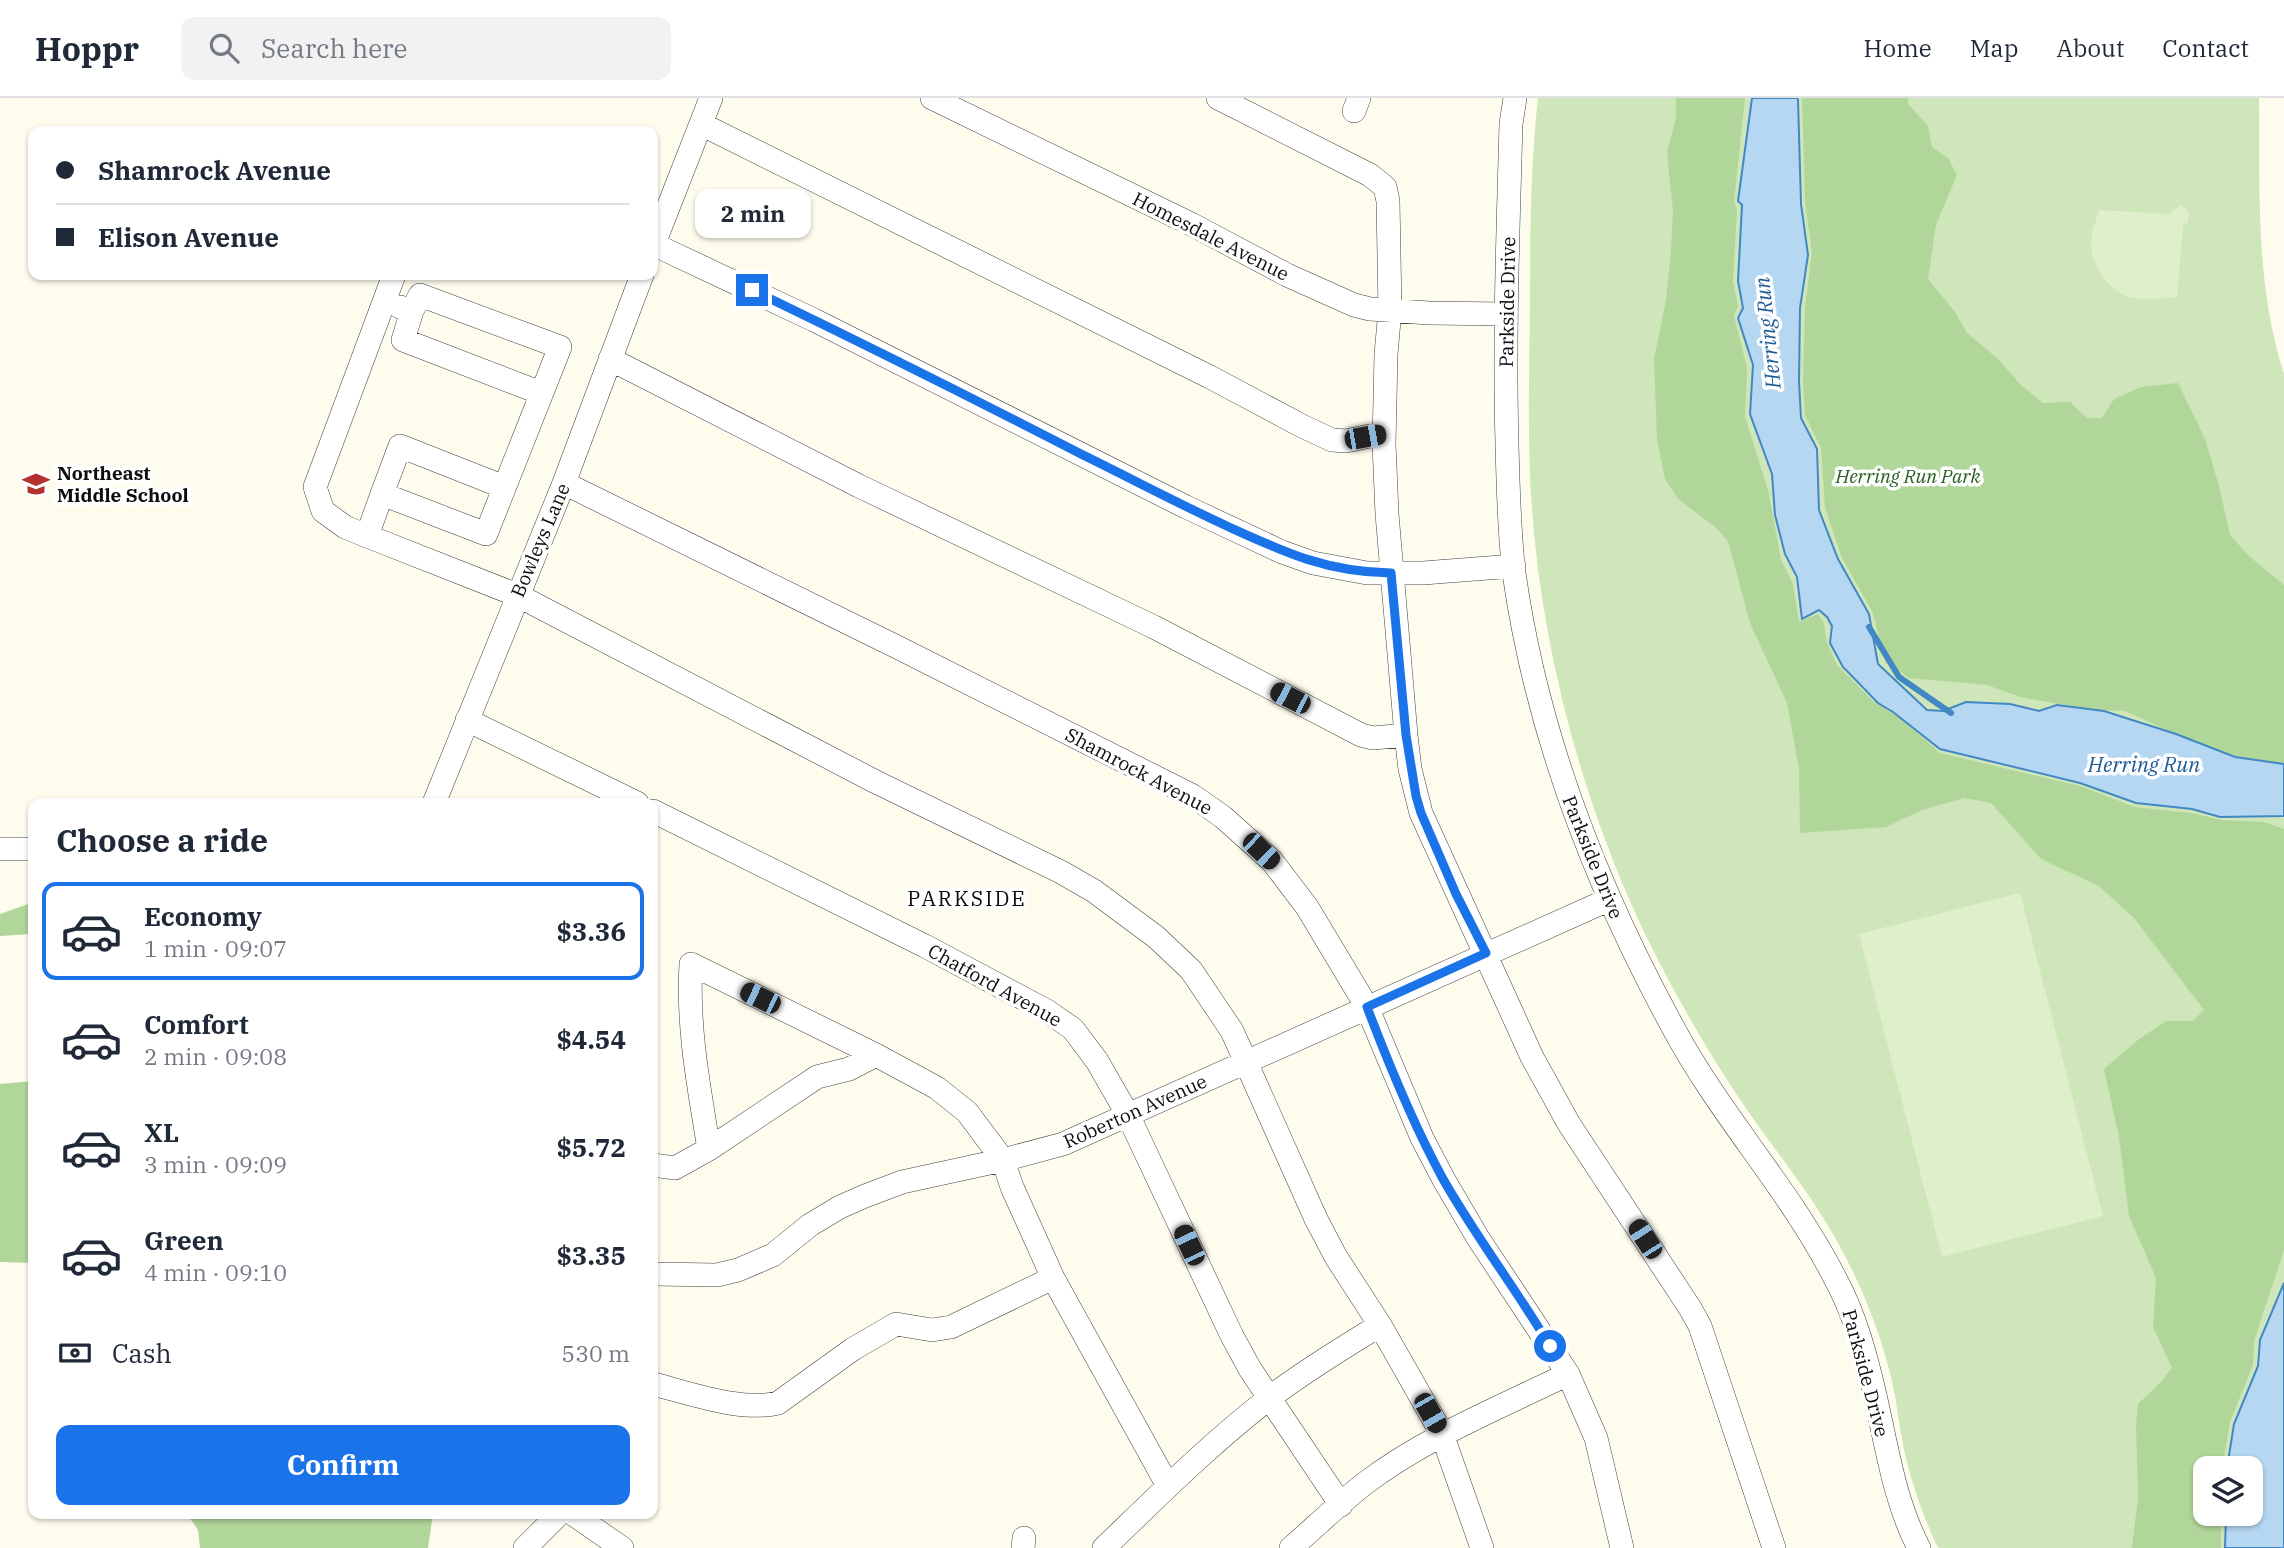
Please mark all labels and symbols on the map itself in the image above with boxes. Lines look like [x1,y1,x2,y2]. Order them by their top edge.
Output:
street label: Homesdale Avenue [1129,186,1293,286]
callout: 2 min [694,188,810,238]
street label: Parkside Drive [1494,236,1520,368]
route end [736,274,768,306]
water label: Herring Run [1747,276,1787,391]
car [1343,423,1388,451]
place label: Northeast Middle School [57,461,189,507]
park label: Herring Run Park [1834,464,1982,488]
school or university icon: Northeast Middle School [21,469,51,499]
street label: Bowleys Lane [505,479,575,601]
car [1267,679,1314,717]
street label: Shamrock Avenue [1061,722,1217,820]
water label: Herring Run [2087,750,2200,778]
street label: Parkside Drive [1557,792,1629,922]
car [1239,829,1284,873]
district label: PARKSIDE [907,884,1027,912]
street label: Chatford Avenue [924,938,1066,1032]
car [737,979,784,1017]
street label: Roberton Avenue [1060,1069,1210,1153]
car [1625,1216,1666,1262]
car [1171,1222,1208,1268]
street label: Parkside Drive [1837,1307,1895,1439]
route start [1534,1330,1566,1362]
car [1411,1390,1450,1436]

